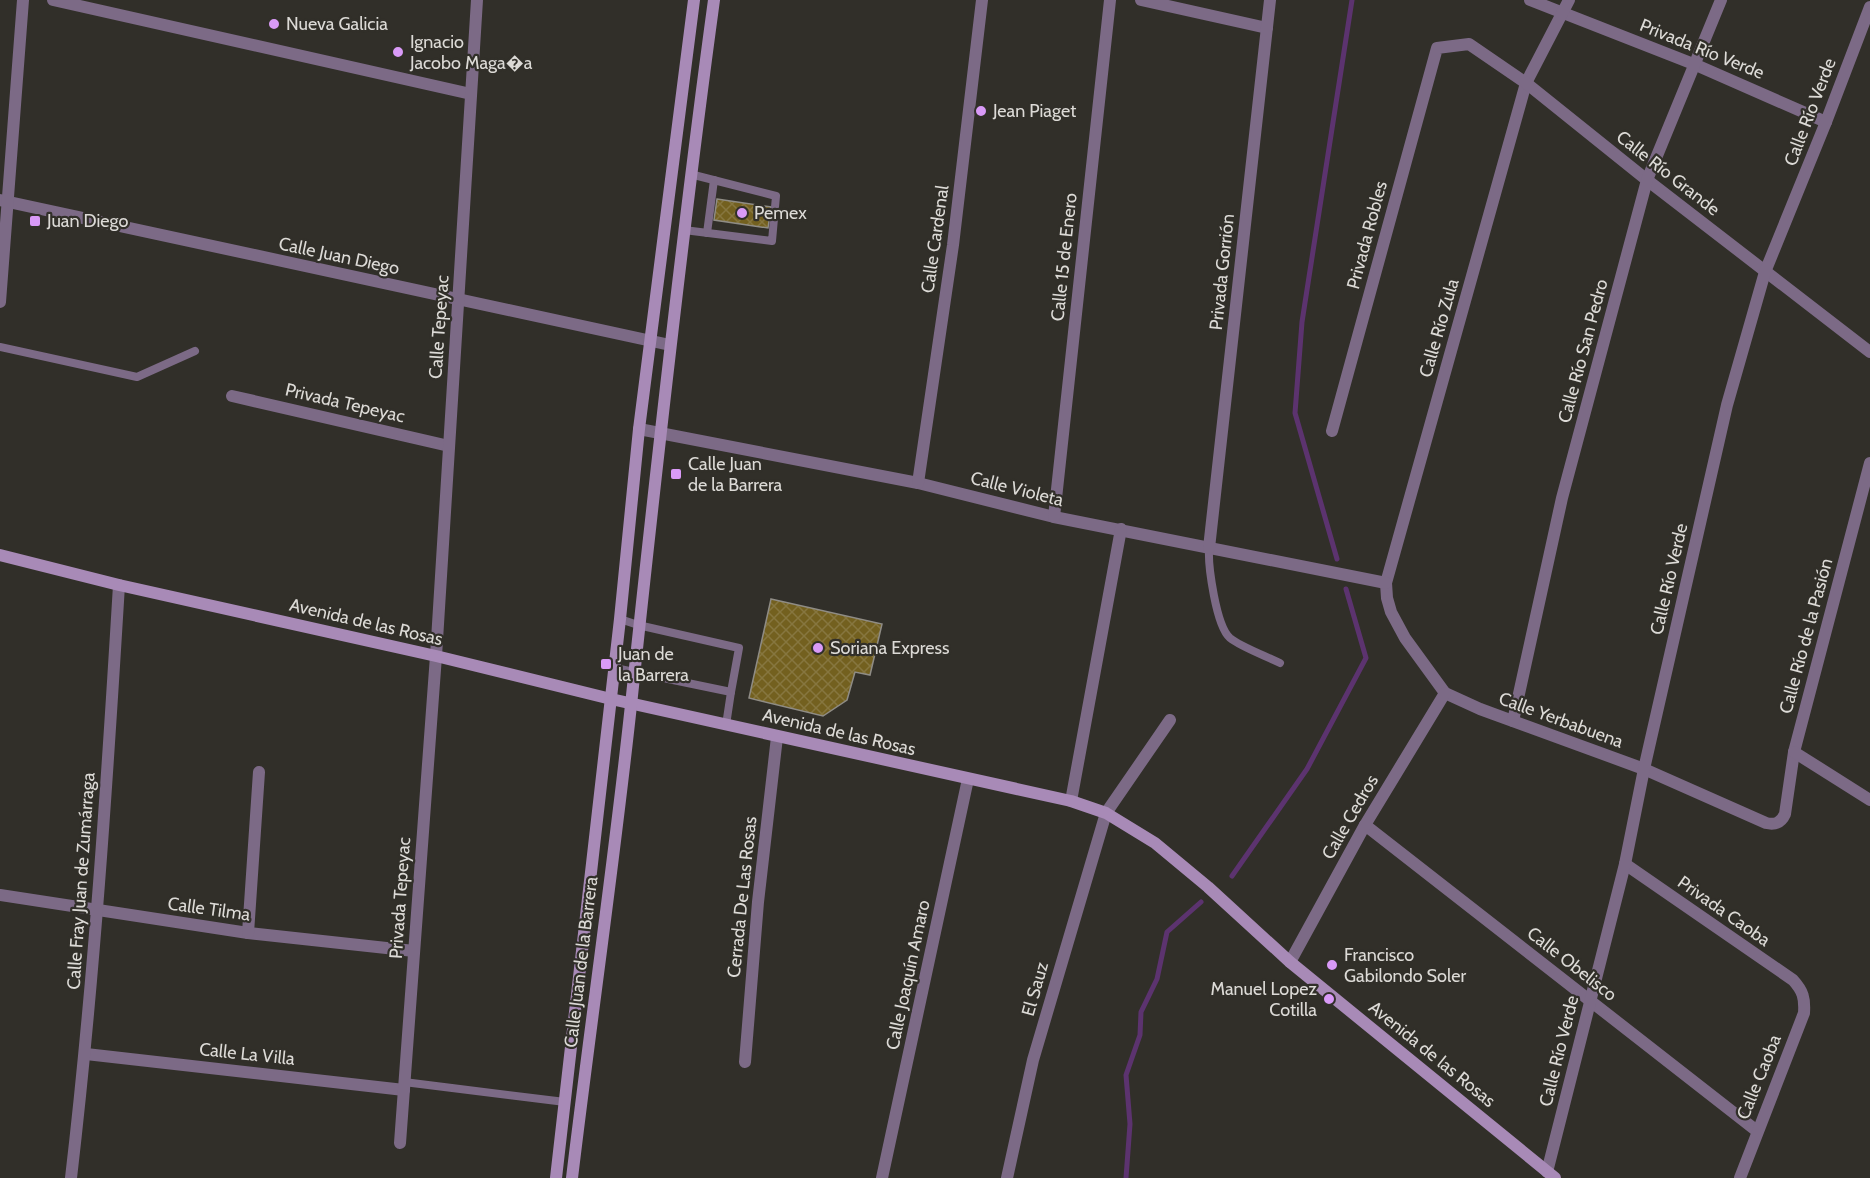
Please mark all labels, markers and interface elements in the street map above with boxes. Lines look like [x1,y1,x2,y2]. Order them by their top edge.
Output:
place label: Nueva Galicia [286,13,388,35]
street label: Privada Río Verde [1637,14,1767,84]
marker: Nueva Galicia [267,17,281,31]
place label: Ignacio Jacobo Maga�a [409,31,533,74]
marker: Ignacio Jacobo Maga�a [391,45,405,59]
street label: Calle Río Verde [1779,55,1841,169]
place label: Jean Piaget [992,100,1076,122]
marker: Jean Piaget [974,104,988,118]
street label: Calle Río Grande [1612,126,1724,220]
street label: Privada Robles [1342,179,1392,291]
street label: Calle Cardenal [917,183,954,294]
street label: Calle 15 de Enero [1046,192,1082,322]
place label: Pemex [754,202,807,224]
marker: Pemex [735,206,749,220]
place label: Juan Diego [46,210,129,232]
street label: Privada Gorrión [1205,213,1239,331]
marker: Juan Diego [28,214,42,228]
street label: Calle Juan Diego [277,232,401,280]
street label: Calle Tepeyac [424,274,454,380]
street label: Calle Río Zula [1414,276,1464,380]
street label: Calle Río San Pedro [1553,277,1613,425]
street label: Privada Tepeyac [283,379,407,427]
place label: Calle Juan de la Barrera [688,453,783,496]
marker: Calle Juan de la Barrera [669,467,683,481]
street label: Calle Violeta [968,467,1066,511]
street label: Calle Río Verde [1645,521,1693,637]
street label: Calle Río de la Pasión [1775,556,1837,716]
street label: Avenida de las Rosas [287,594,445,650]
place label: Soriana Express [830,637,949,659]
marker: Soriana Express [811,641,825,655]
place label: Juan de la Barrera [617,643,689,686]
marker: Juan de la Barrera [599,657,613,671]
street label: Calle Yerbabuena [1496,687,1627,753]
street label: Avenida de las Rosas [760,704,918,760]
street label: Calle Fray Juan de Zumárraga [62,771,100,990]
street label: Calle Cedros [1317,771,1383,863]
street label: Cerrada De Las Rosas [723,815,761,979]
street label: Privada Tepeyac [385,836,415,960]
street label: Privada Caoba [1673,871,1775,951]
street label: Calle Juan de la Barrera [560,875,602,1049]
street label: Calle Tilma [166,892,252,926]
street label: Calle Joaquín Amaro [881,898,935,1052]
street label: Calle Obelisco [1523,922,1621,1006]
place label: Francisco Gabilondo Soler [1344,944,1466,987]
marker: Francisco Gabilondo Soler [1325,958,1339,972]
street label: El Sauz [1017,959,1053,1019]
place label: Manuel Lopez Cotilla [1210,978,1318,1021]
marker: Manuel Lopez Cotilla [1322,992,1336,1006]
street label: Calle Río Verde [1535,993,1583,1109]
street label: Avenida de las Rosas [1364,996,1500,1112]
street label: Calle Caoba [1732,1031,1786,1123]
street label: Calle La Villa [198,1038,296,1070]

